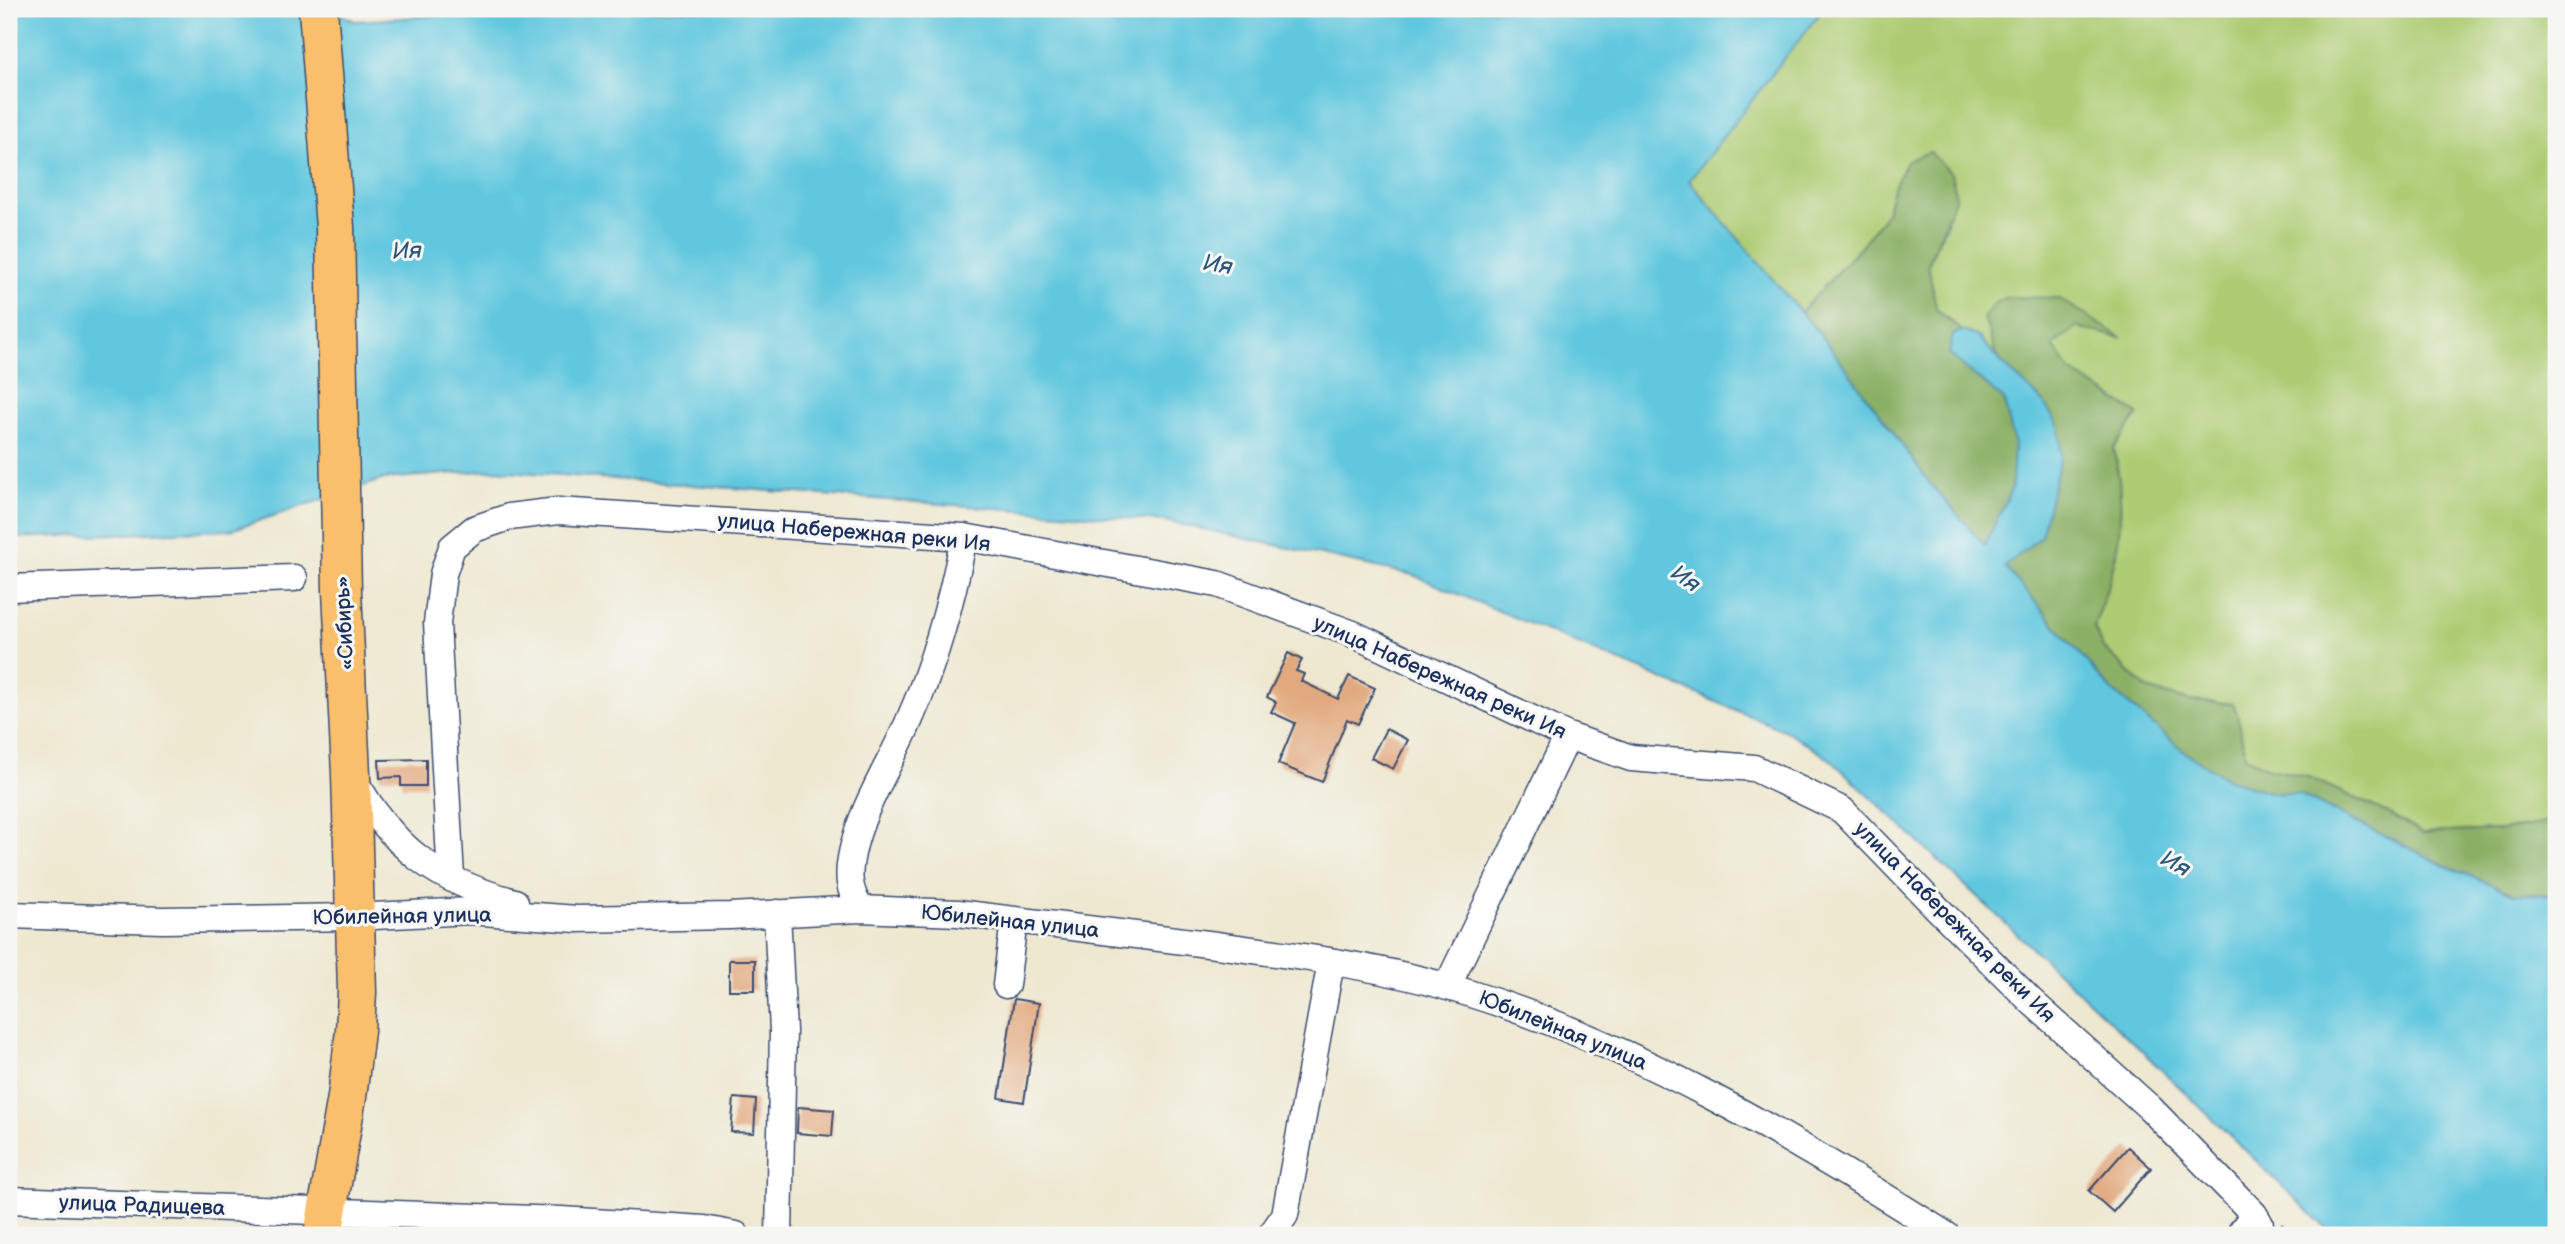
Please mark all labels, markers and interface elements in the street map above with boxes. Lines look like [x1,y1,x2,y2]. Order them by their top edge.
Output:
water label: Ия [391,236,423,266]
water label: Ия [1201,249,1235,281]
street label: улица Набережная реки Ия [716,508,992,557]
water label: Ия [1665,559,1706,599]
street label: «Сибирь» [330,575,359,671]
street label: улица Набережная реки Ия [1310,610,1570,745]
street label: улица Набережная реки Ия [1849,817,2060,1028]
water label: Ия [2156,844,2196,883]
street label: Юбилейная улица [920,900,1101,943]
street label: Юбилейная улица [312,902,492,931]
street label: Юбилейная улица [1475,985,1651,1076]
street label: улица Радищева [58,1190,226,1221]

